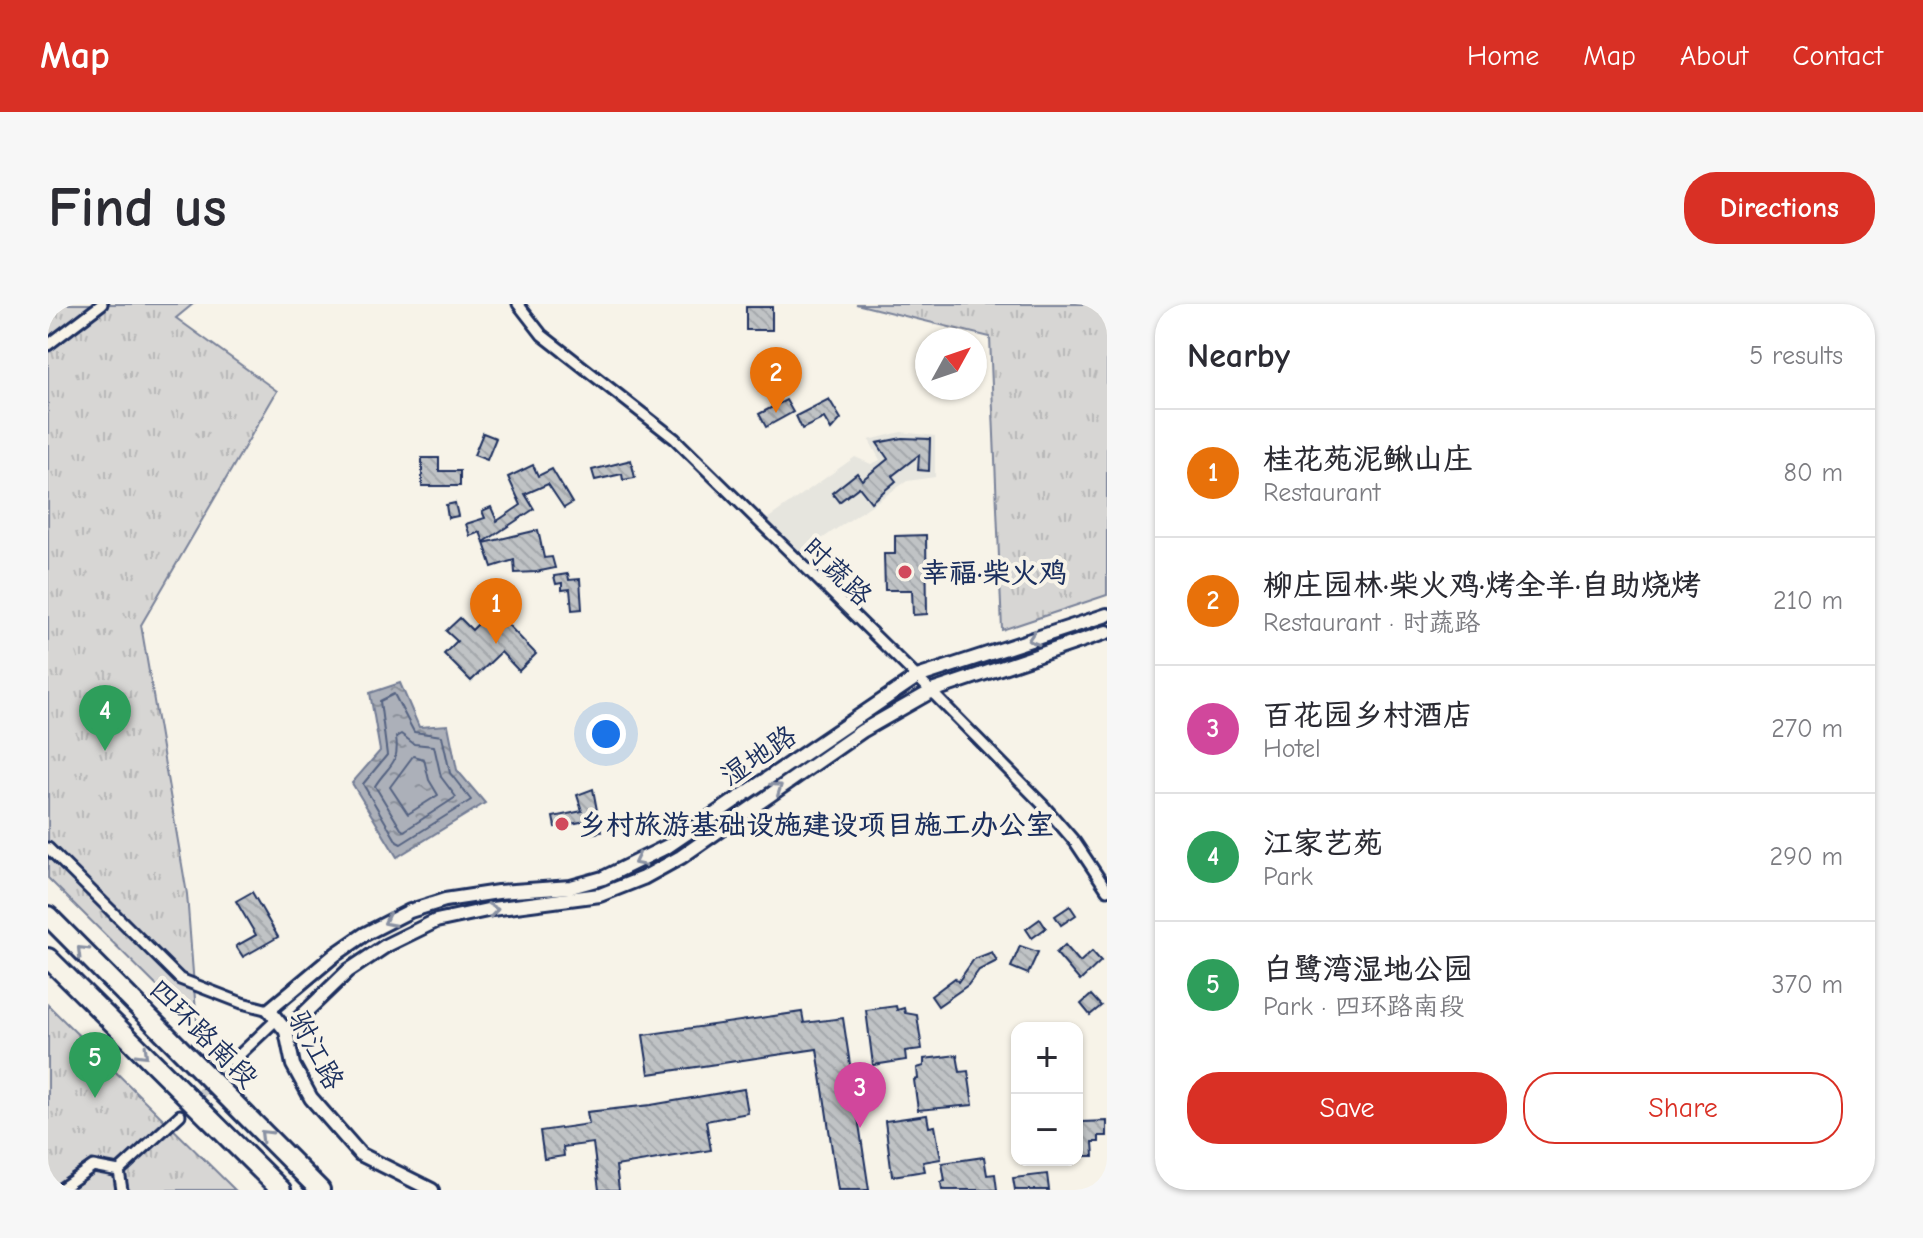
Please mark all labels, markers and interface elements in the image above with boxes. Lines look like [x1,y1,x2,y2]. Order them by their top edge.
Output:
text: Map [40,34,110,78]
text: Home [1467,40,1539,72]
text: Map [1583,40,1636,72]
text: About [1680,40,1748,72]
text: Contact [1792,40,1883,72]
button: Directions [1684,172,1875,244]
text: Find us [48,176,227,240]
north arrow [915,328,987,400]
text: Nearby [1187,336,1290,376]
text: 5 results [1749,341,1843,371]
pin: 2 [750,347,802,413]
text: 桂花苑泥鳅山庄 [1263,442,1473,477]
text: 1 [1208,458,1218,488]
text: 80 m [1784,458,1843,488]
text: Restaurant [1263,478,1380,508]
street label: 时蔬路 [796,531,879,612]
place label: 幸福·柴火鸡 [921,557,1067,589]
marker: 幸福·柴火鸡 [896,563,914,581]
text: 柳庄园林·柴火鸡·烤全羊·自助烧烤 [1263,568,1701,603]
pin: 1 [470,578,522,644]
text: 2 [1207,586,1219,616]
text: 210 m [1773,586,1843,616]
text: Restaurant · 时蔬路 [1263,608,1480,638]
one-way arrow [1027,629,1041,645]
pin: 4 [79,685,131,751]
text: 百花园乡村酒店 [1263,698,1473,733]
your location [586,714,626,754]
text: 3 [1207,714,1219,744]
text: 270 m [1771,714,1843,744]
street label: 湿地路 [715,719,802,793]
text: Hotel [1263,734,1321,764]
one-way arrow [769,783,783,798]
place label: 乡村旅游基础设施建设项目施工办公室 [578,809,1054,841]
marker: 乡村旅游基础设施建设项目施工办公室 [553,815,571,833]
text: 江家艺苑 [1263,826,1383,861]
text: 4 [1207,842,1219,872]
text: 290 m [1770,842,1843,872]
one-way arrow [632,852,647,867]
text: Park [1263,862,1313,892]
one-way arrow [486,902,500,919]
one-way arrow [382,912,397,927]
one-way arrow [77,945,91,960]
text: 白鹭湾湿地公园 [1263,952,1473,987]
text: 5 [1206,970,1220,1000]
text: 370 m [1772,970,1843,1000]
street label: 四环路南段 [142,973,264,1095]
text: Park · 四环路南段 [1263,992,1465,1022]
street label: 驸江路 [282,1006,350,1095]
map controls [1011,1022,1083,1166]
button: + [1011,1022,1083,1094]
pin: 5 [69,1032,121,1098]
one-way arrow [134,1044,148,1058]
pin: 3 [834,1062,886,1128]
button: Save [1187,1072,1507,1144]
button: Share [1523,1072,1843,1144]
button: − [1011,1094,1083,1166]
one-way arrow [260,1130,275,1144]

